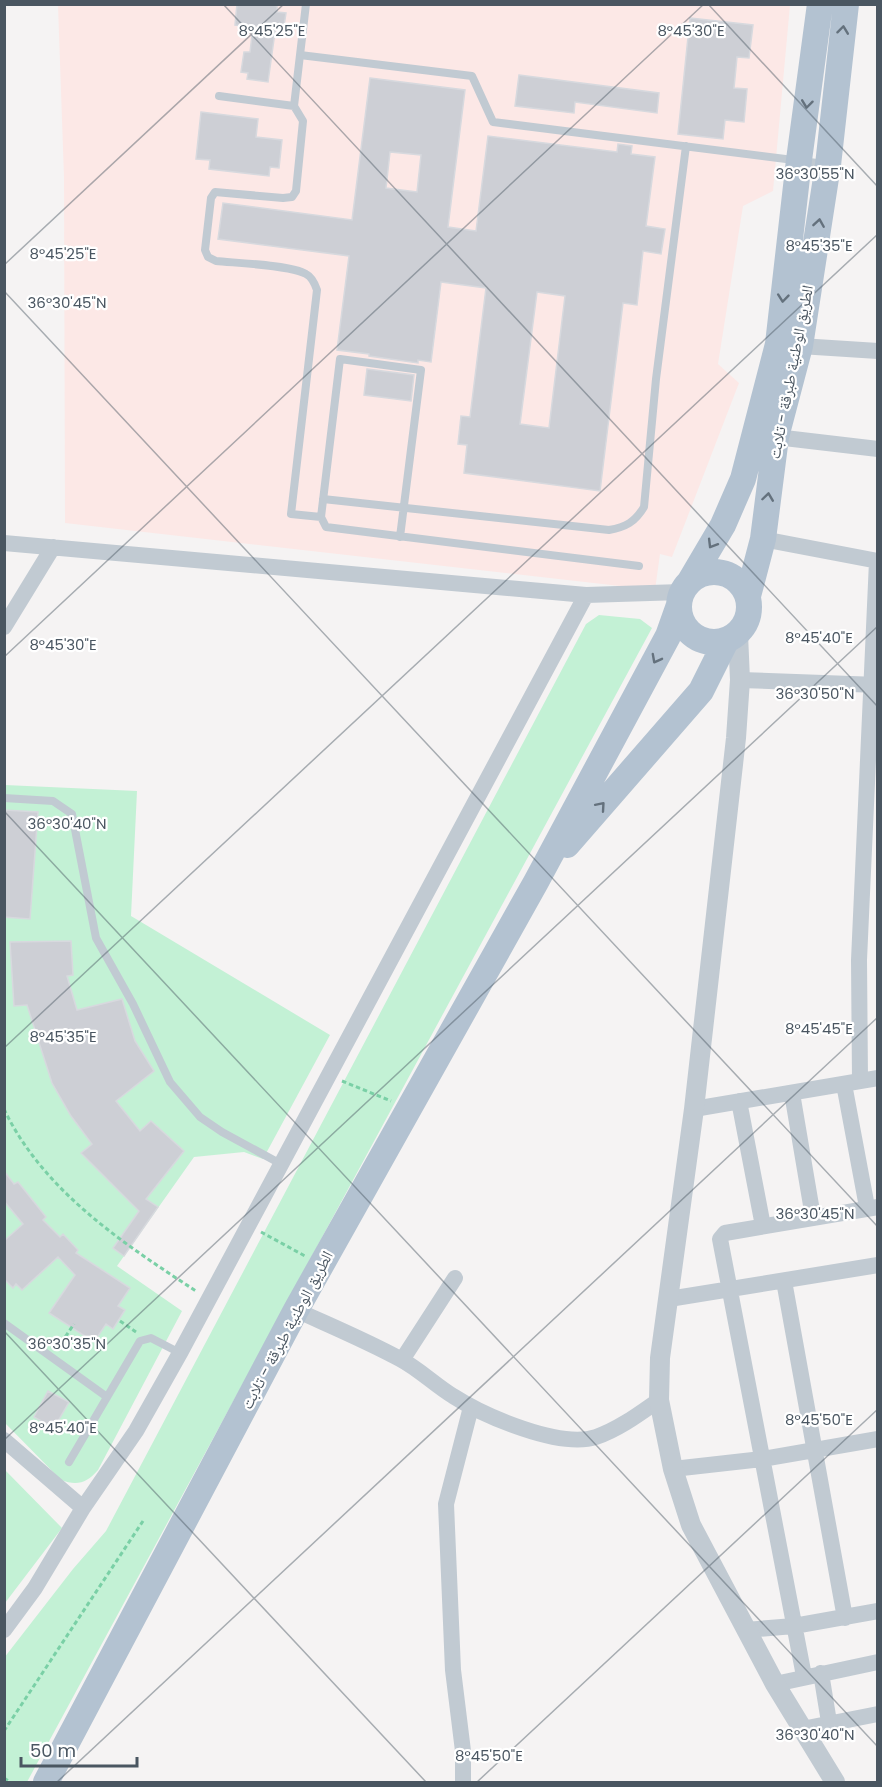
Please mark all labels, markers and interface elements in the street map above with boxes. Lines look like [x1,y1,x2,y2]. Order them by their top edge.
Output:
text: 8°45'25"E [239,20,305,41]
text: 8°45'30"E [657,20,725,41]
one-way arrow [837,25,849,35]
one-way arrow [802,100,814,109]
text: 36°30'55"N [776,163,854,184]
one-way arrow [812,219,824,228]
text: 8°45'35"E [785,235,853,256]
text: 8°45'25"E [30,243,96,264]
street label: الطريق الوطنية طبرقة - تلابت [763,283,819,461]
text: 36°30'45"N [28,292,106,313]
one-way arrow [777,293,790,302]
one-way arrow [762,493,774,502]
one-way arrow [708,538,719,548]
text: 8°45'40"E [785,627,853,648]
text: 8°45'30"E [29,634,97,655]
one-way arrow [652,653,663,663]
text: 36°30'50"N [776,683,854,704]
one-way arrow [594,802,605,813]
text: 36°30'40"N [28,813,106,834]
text: 8°45'45"E [785,1018,853,1039]
text: 8°45'35"E [29,1026,97,1047]
text: 36°30'45"N [776,1203,854,1224]
street label: الطريق الوطنية طبرقة - تلابت [235,1247,339,1413]
text: 36°30'35"N [28,1333,106,1354]
text: 8°45'50"E [785,1409,853,1430]
text: 8°45'40"E [29,1417,97,1438]
text: 36°30'40"N [776,1724,854,1745]
scale bar [21,1730,136,1768]
text: 50 m [30,1738,76,1763]
text: 8°45'50"E [455,1745,523,1766]

